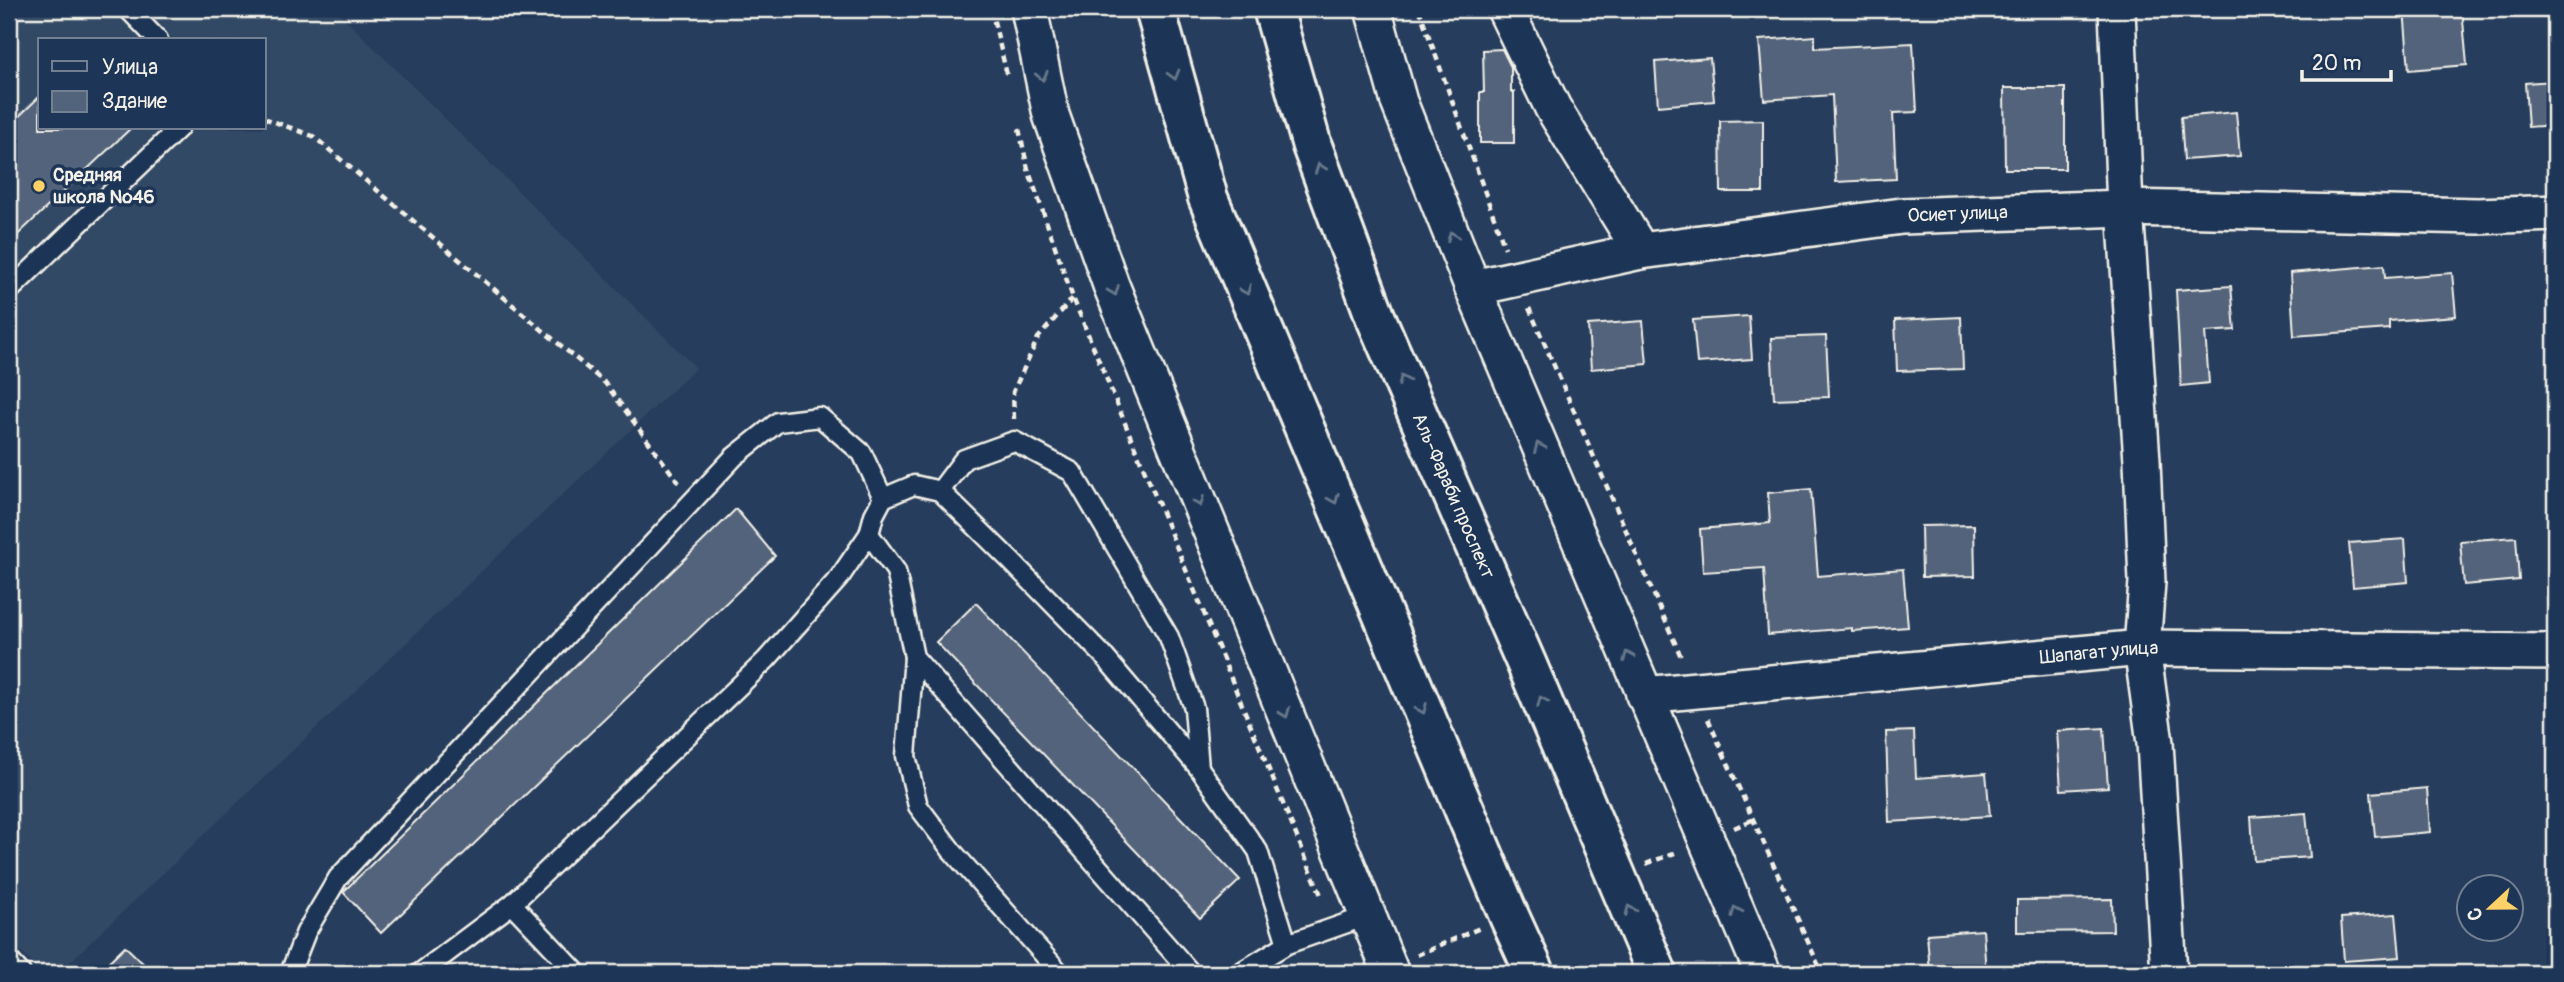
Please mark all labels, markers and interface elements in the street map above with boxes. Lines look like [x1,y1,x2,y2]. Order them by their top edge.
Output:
legend [38,38,266,130]
scale bar [2302,38,2391,82]
text: 20 m [2312,50,2361,77]
text: Улица [102,54,158,81]
one-way arrow [1165,68,1180,80]
one-way arrow [1034,70,1049,82]
text: Здание [102,88,168,115]
one-way arrow [1314,162,1328,174]
place label: Средняя школа №46 [53,163,155,209]
marker: Средняя школа №46 [31,178,47,194]
street label: Осиет улица [1907,200,2009,228]
one-way arrow [1447,231,1461,243]
one-way arrow [1238,283,1252,295]
one-way arrow [1105,285,1119,297]
one-way arrow [1397,374,1411,387]
street label: Аль-Фараби проспект [1407,409,1500,583]
one-way arrow [1534,441,1548,453]
one-way arrow [1326,493,1340,505]
one-way arrow [1191,495,1205,507]
street label: Шапагат улица [2038,636,2159,670]
one-way arrow [1622,651,1636,663]
one-way arrow [1536,695,1550,708]
one-way arrow [1414,702,1428,715]
one-way arrow [1277,705,1291,718]
north arrow [2456,874,2526,944]
text: С [2462,904,2488,924]
one-way arrow [1625,905,1639,917]
one-way arrow [1730,905,1744,918]

